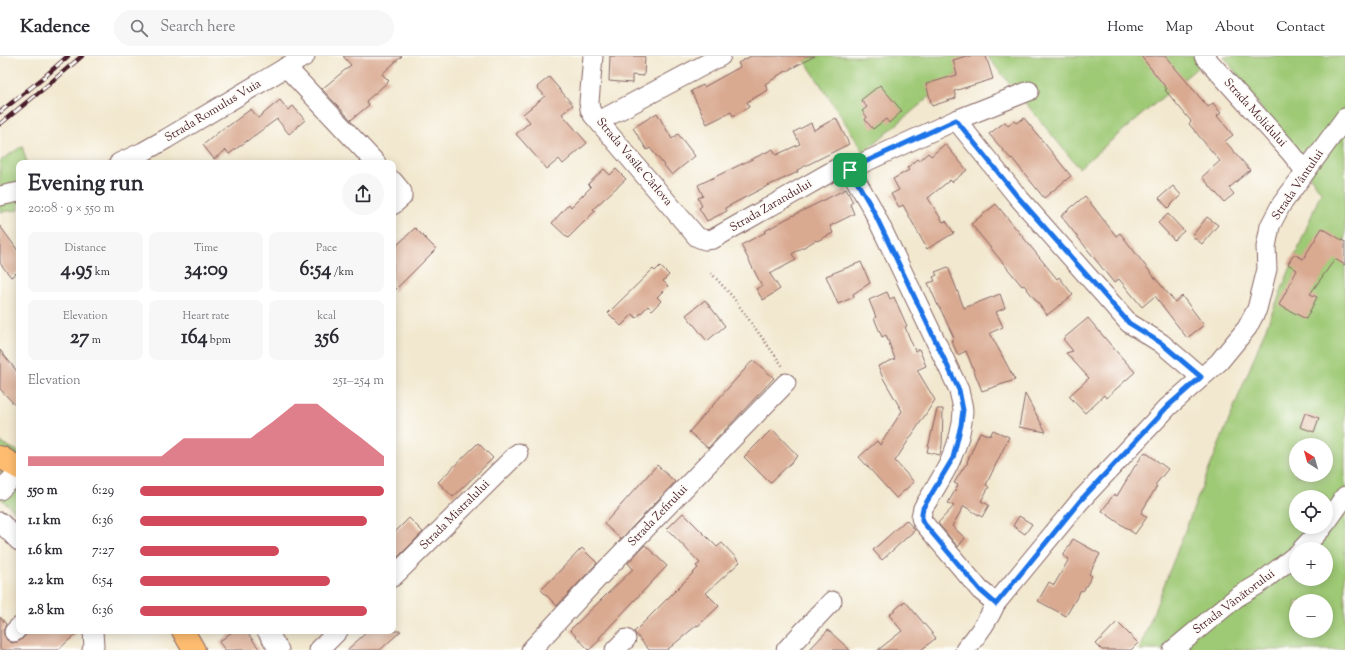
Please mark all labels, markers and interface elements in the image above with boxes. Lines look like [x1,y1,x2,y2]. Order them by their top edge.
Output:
search box [114,10,394,46]
text: Kadence [20,14,90,41]
icon: search [128,17,150,39]
text: Search here [160,17,235,38]
text: Home [1107,18,1144,38]
text: Map [1166,18,1193,38]
text: About [1215,18,1254,38]
text: Contact [1276,18,1325,38]
street label: Strada Romulus Vuia [161,75,265,147]
street label: Strada Molidului [1219,75,1291,152]
street label: Strada Vasile Cârlova [592,114,677,210]
street label: Strada Vântului [1268,145,1329,224]
pin [833,153,867,187]
icon: arrive [839,159,861,181]
text: Evening run [28,169,144,201]
button: share [342,173,384,215]
street label: Strada Zarandului [727,175,816,237]
text: 20:08 · 9 × 550 m [28,200,114,218]
text: Distance [65,240,106,256]
text: Time [194,240,218,256]
text: Pace [316,240,337,256]
text: 4.95 [61,256,92,285]
text: 34:09 [184,256,228,285]
text: 6:54 [300,256,331,285]
text: km [92,264,110,280]
text: /km [331,264,354,280]
text: Elevation [63,308,108,324]
text: Heart rate [183,308,229,324]
text: kcal [317,308,336,324]
text: 27 [70,324,89,353]
text: 164 [181,324,207,353]
text: 356 [314,324,339,353]
text: m [89,332,101,348]
text: bpm [207,332,231,348]
text: Elevation [28,372,81,390]
text: 251–254 m [332,372,384,390]
north arrow [1289,438,1333,482]
map controls [1289,438,1333,638]
street label: Strada Mistralului [416,475,495,554]
street label: Strada Zefirului [624,481,693,551]
text: 550 m [28,482,57,500]
text: 6:29 [92,482,114,500]
button: locate [1289,490,1333,534]
text: 1.1 km [28,512,61,530]
text: 6:36 [92,512,113,530]
text: 1.6 km [28,542,63,560]
text: 7:27 [92,542,115,560]
button: + [1289,542,1333,586]
street label: Strada Vânătorului [1189,565,1279,639]
text: 2.2 km [28,572,64,590]
text: 6:54 [92,572,113,590]
button: − [1289,594,1333,638]
text: 2.8 km [28,602,64,620]
text: 6:36 [92,602,113,620]

